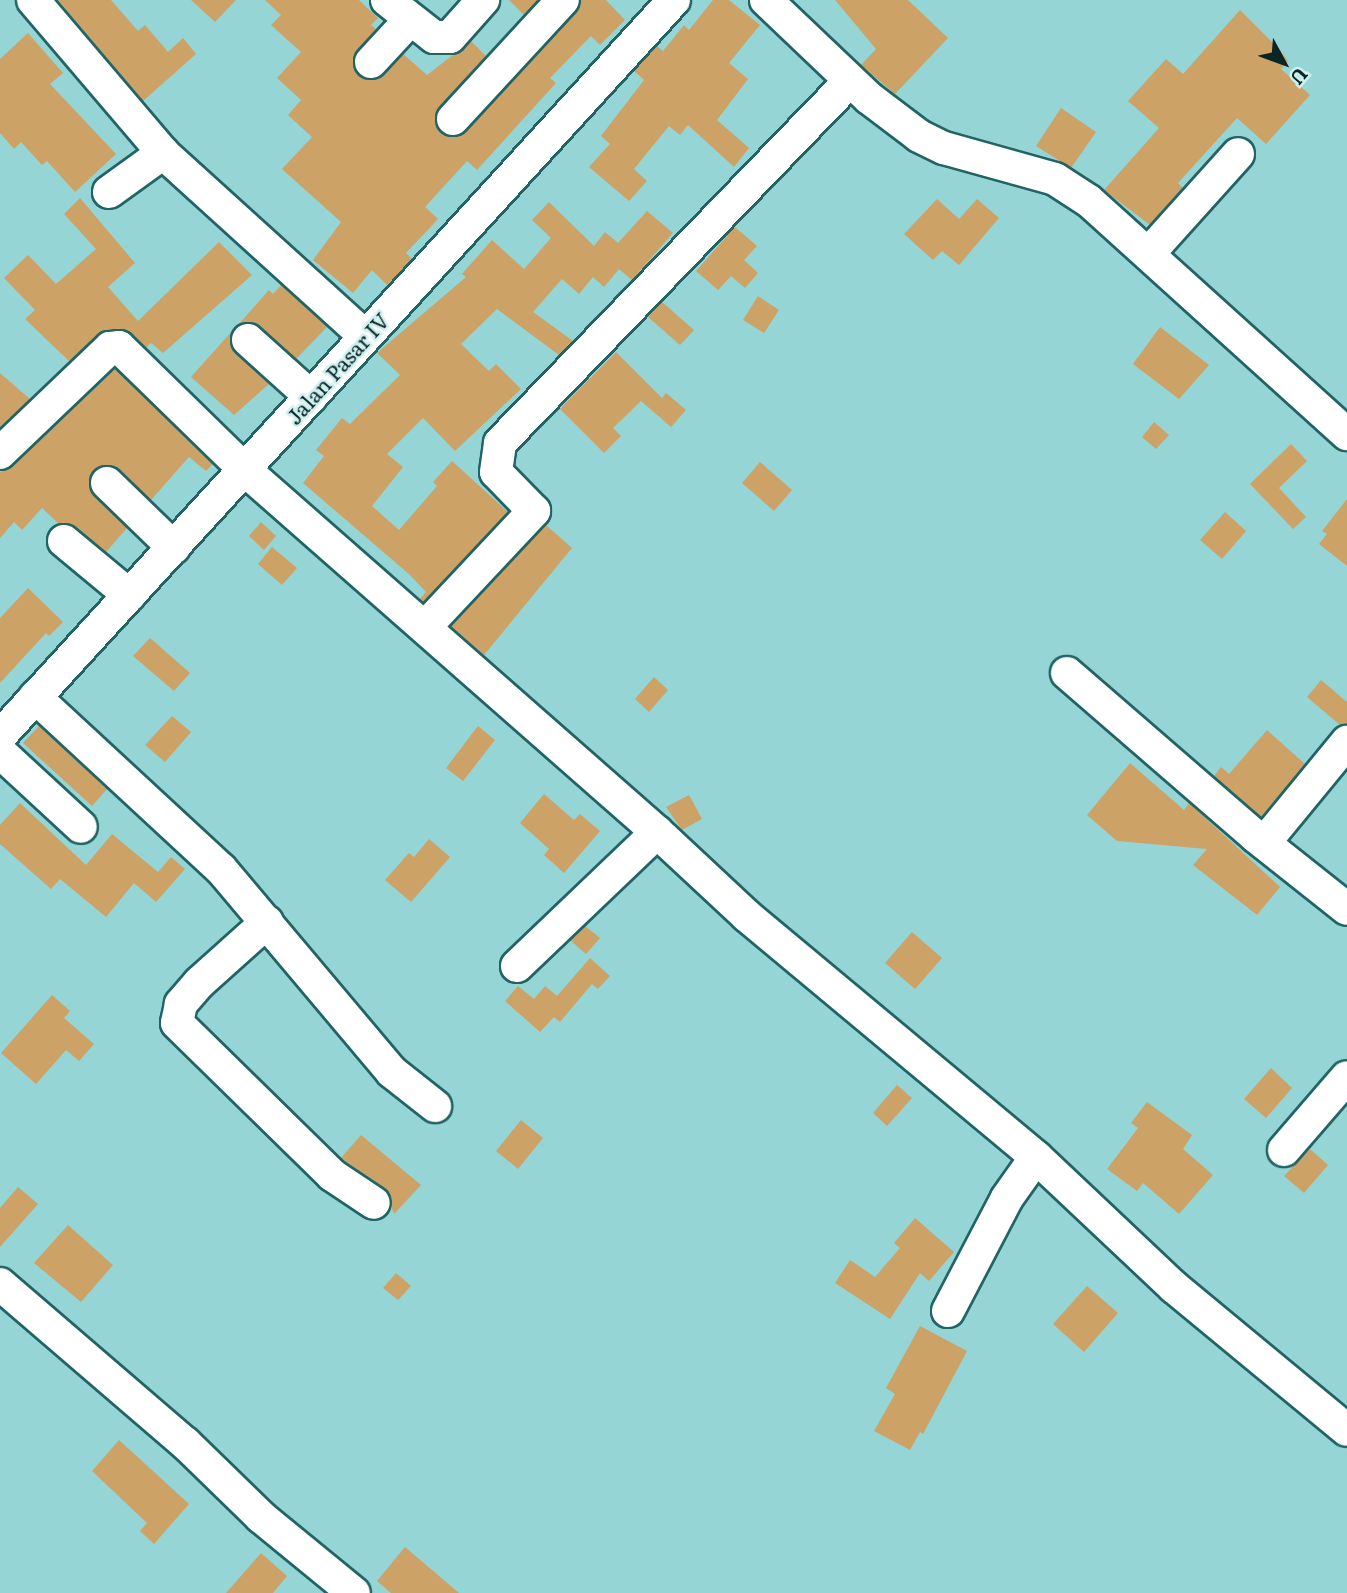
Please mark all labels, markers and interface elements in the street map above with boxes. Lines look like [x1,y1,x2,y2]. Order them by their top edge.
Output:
north arrow [1249,28,1319,98]
text: U [1284,62,1315,92]
street label: Jalan Pasar IV [280,307,394,429]

